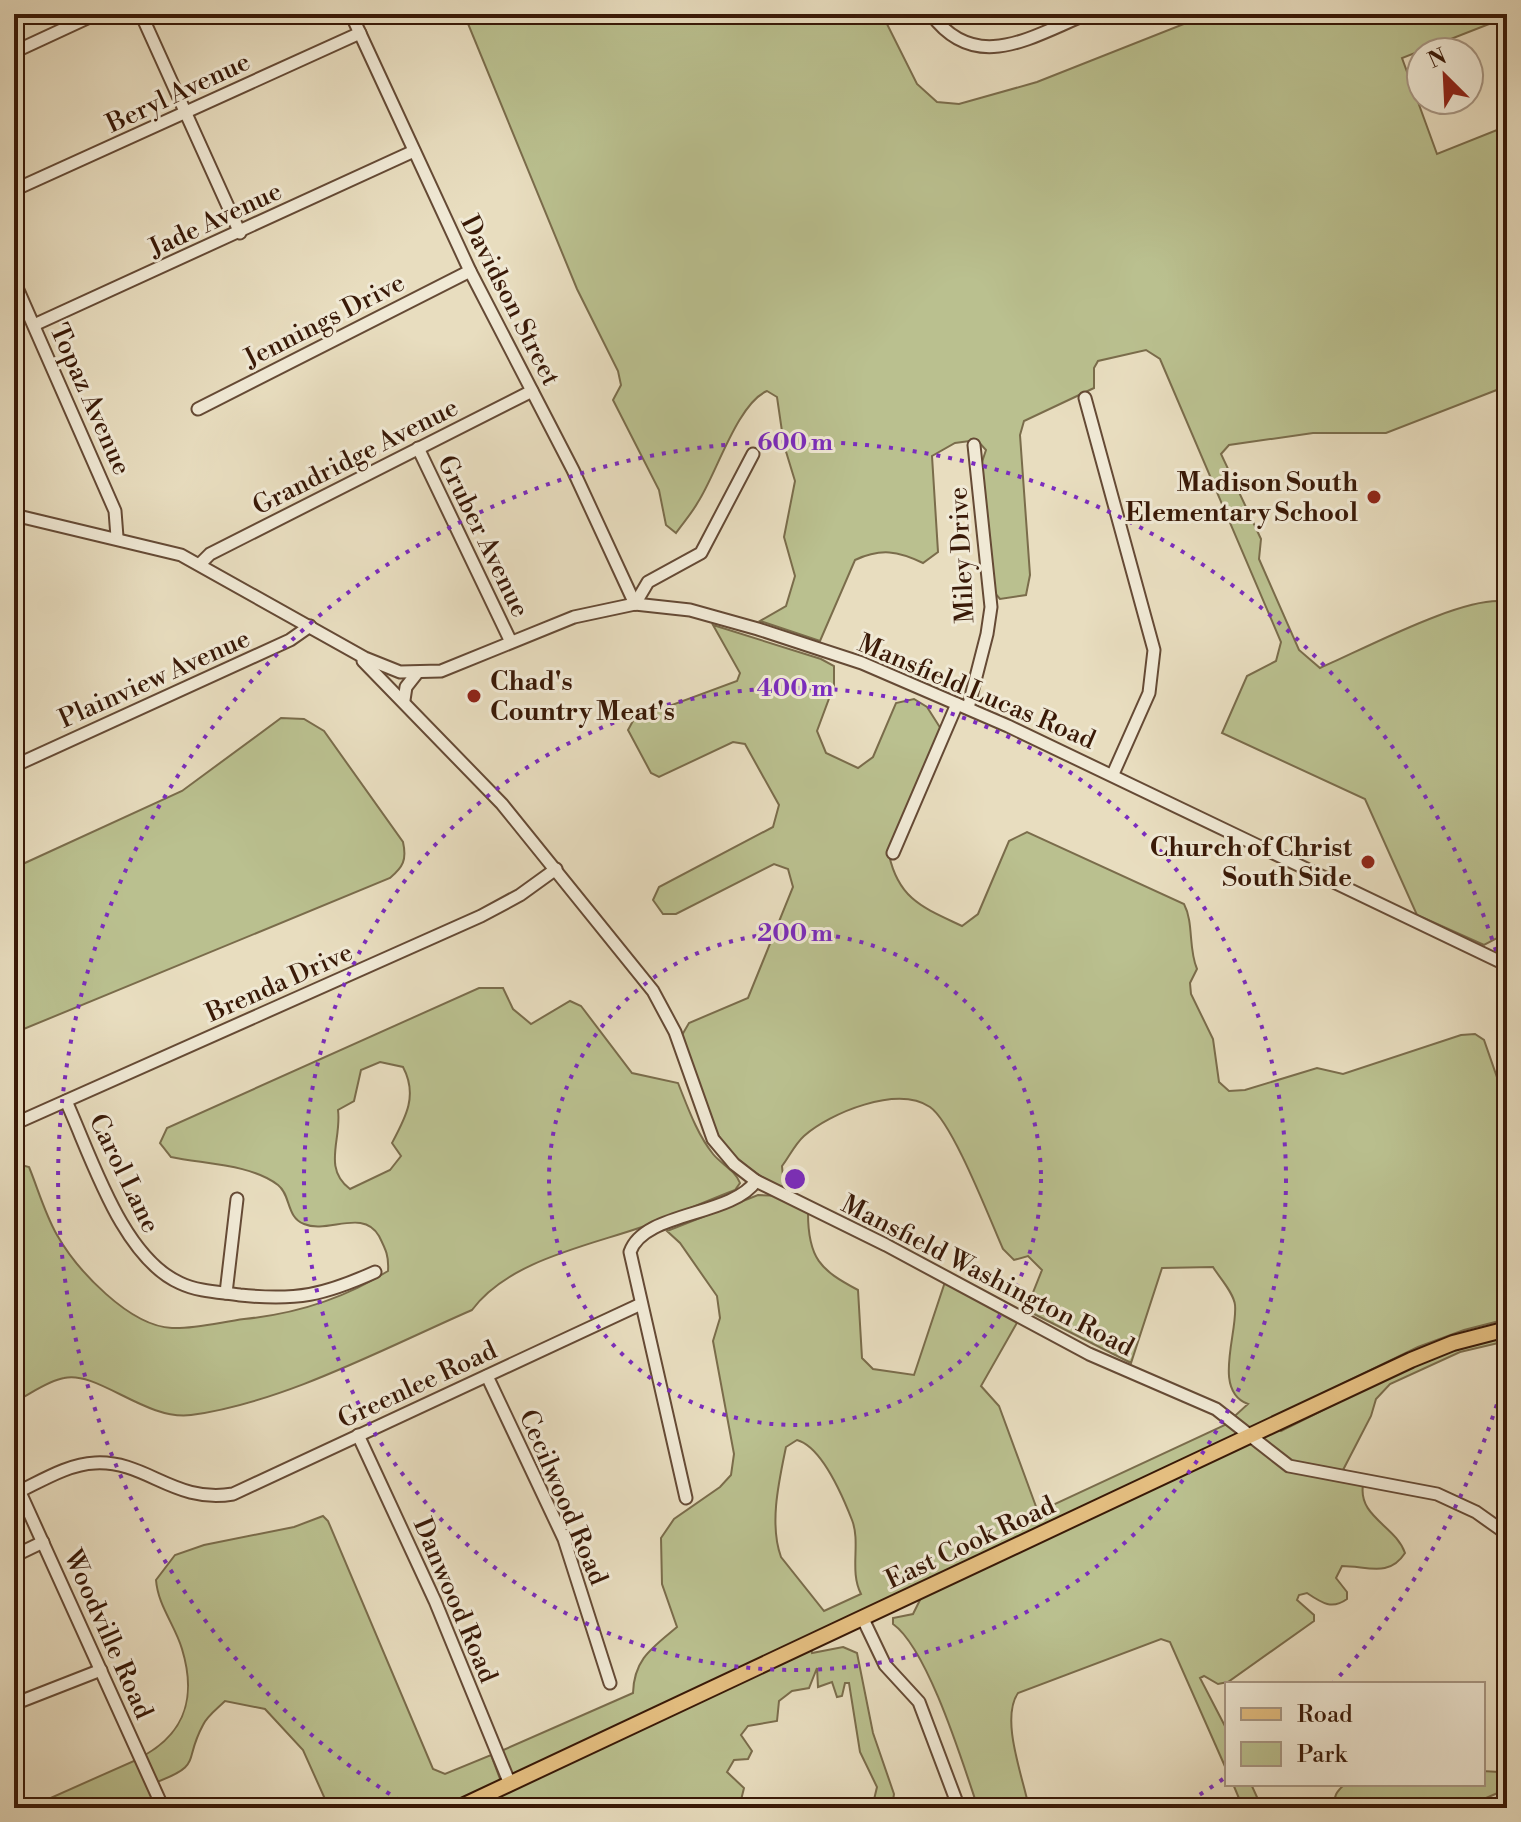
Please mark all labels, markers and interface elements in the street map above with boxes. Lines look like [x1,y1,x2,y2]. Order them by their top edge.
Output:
north arrow [1405,36,1485,116]
text: N [1424,43,1451,75]
street label: Beryl Avenue [101,46,255,141]
street label: Jade Avenue [143,175,287,265]
street label: Davidson Street [453,210,567,391]
street label: Jennings Drive [238,267,410,375]
street label: Topaz Avenue [42,319,138,480]
street label: Grandridge Avenue [247,391,463,522]
text: 600 m [757,428,833,458]
street label: Gruber Avenue [430,450,536,623]
place label: Madison South Elementary School [1125,467,1358,529]
street label: Miley Drive [942,486,982,624]
marker: Madison South Elementary School [1365,488,1383,506]
street label: Plainview Avenue [54,622,255,735]
street label: Mansfield Lucas Road [853,627,1101,757]
place label: Chad's Country Meat's [490,666,675,728]
text: 400 m [757,674,833,704]
marker: Chad's Country Meat's [465,687,483,705]
place label: Church of Christ South Side [1150,832,1353,894]
marker: Church of Christ South Side [1359,853,1377,871]
text: 200 m [757,919,833,949]
street label: Brenda Drive [200,936,358,1030]
street label: Carol Lane [82,1109,167,1238]
centre of rings [781,1165,809,1193]
street label: Mansfield Washington Road [836,1188,1139,1364]
street label: Greenlee Road [333,1334,502,1436]
street label: Cecilwood Road [512,1405,615,1590]
street label: East Cook Road [880,1490,1061,1596]
street label: Danwood Road [406,1513,504,1688]
street label: Woodville Road [56,1544,160,1724]
legend [1225,1682,1485,1786]
text: Road [1297,1700,1353,1730]
text: Park [1297,1740,1348,1770]

